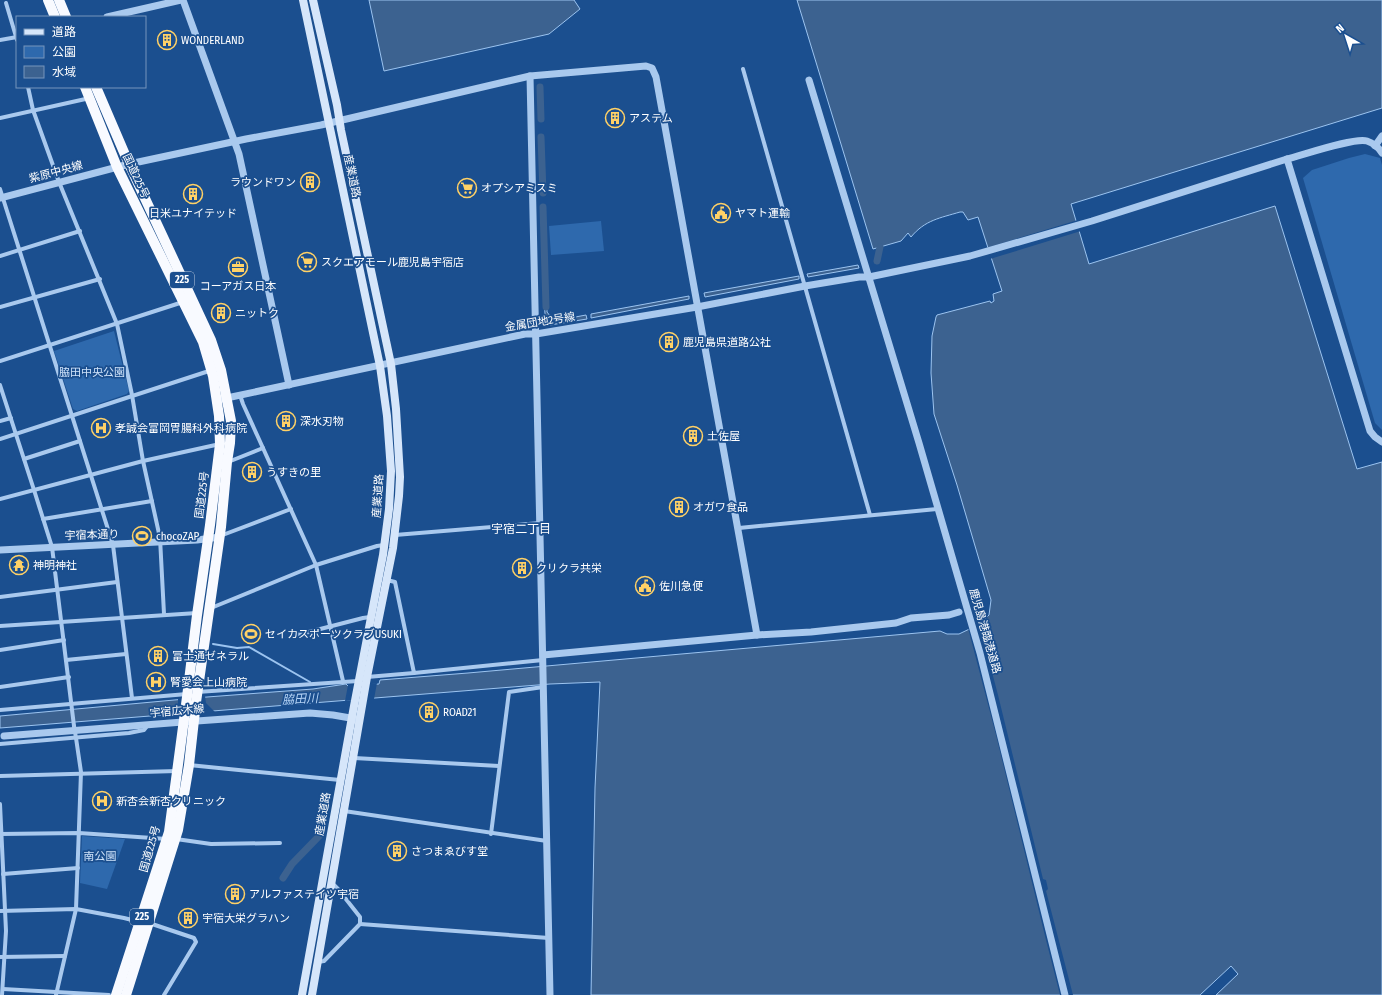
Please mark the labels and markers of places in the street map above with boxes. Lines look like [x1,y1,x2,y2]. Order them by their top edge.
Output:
building icon: WONDERLAND [156,29,178,51]
place label: WONDERLAND [181,34,244,47]
building icon: アステム [604,107,626,129]
place label: アステム [629,112,673,125]
building icon: ラウンドワン [299,171,321,193]
place label: ラウンドワン [230,176,296,189]
supermarket icon: オプシアミスミ [456,177,478,199]
place label: オプシアミスミ [481,182,558,195]
building icon: 日米ユナイテッド [182,183,204,205]
public building icon: ヤマト運輸 [710,202,732,224]
place label: 日米ユナイテッド [149,207,237,220]
place label: ヤマト運輸 [735,207,790,220]
supermarket icon: スクエアモール鹿児島宇宿店 [296,251,318,273]
office icon: コーアガス日本 [227,256,249,278]
place label: スクエアモール鹿児島宇宿店 [321,256,464,269]
place label: コーアガス日本 [200,280,276,293]
building icon: ニットク [210,302,232,324]
place label: ニットク [235,307,279,320]
building icon: 鹿児島県道路公社 [658,331,680,353]
place label: 鹿児島県道路公社 [683,336,771,349]
building icon: 深水刃物 [275,410,297,432]
place label: 深水刃物 [300,415,344,428]
hospital icon: 孝誠会富岡胃腸科外科病院 [90,417,112,439]
place label: 孝誠会富岡胃腸科外科病院 [115,422,247,435]
building icon: 土佐屋 [682,425,704,447]
place label: 土佐屋 [707,430,740,443]
building icon: うすきの里 [241,461,263,483]
place label: うすきの里 [266,466,321,479]
building icon: オガワ食品 [668,496,690,518]
place label: オガワ食品 [693,501,748,514]
sports icon: chocoZAP [131,525,153,547]
place label: chocoZAP [156,530,200,543]
temple icon: 神明神社 [8,554,30,576]
building icon: クリクラ共栄 [511,557,533,579]
place label: 神明神社 [33,559,77,572]
place label: クリクラ共栄 [536,562,602,575]
public building icon: 佐川急便 [634,575,656,597]
place label: 佐川急便 [659,580,704,593]
sports icon: セイカスポーツクラブUSUKI [240,623,262,645]
place label: セイカスポーツクラブUSUKI [265,628,402,641]
building icon: 富士通ゼネラル [147,645,169,667]
place label: 富士通ゼネラル [172,650,249,663]
hospital icon: 腎愛会上山病院 [145,671,167,693]
place label: 腎愛会上山病院 [170,676,247,689]
building icon: ROAD21 [418,701,440,723]
place label: ROAD21 [443,706,477,719]
hospital icon: 新杏会新杏クリニック [91,790,113,812]
place label: 新杏会新杏クリニック [116,795,226,808]
building icon: さつまゑびす堂 [386,840,408,862]
place label: さつまゑびす堂 [411,845,488,858]
building icon: アルファステイツ宇宿 [224,883,246,905]
place label: アルファステイツ宇宿 [249,888,359,901]
building icon: 宇宿大栄グラハン [177,907,199,929]
place label: 宇宿大栄グラハン [202,912,290,925]

